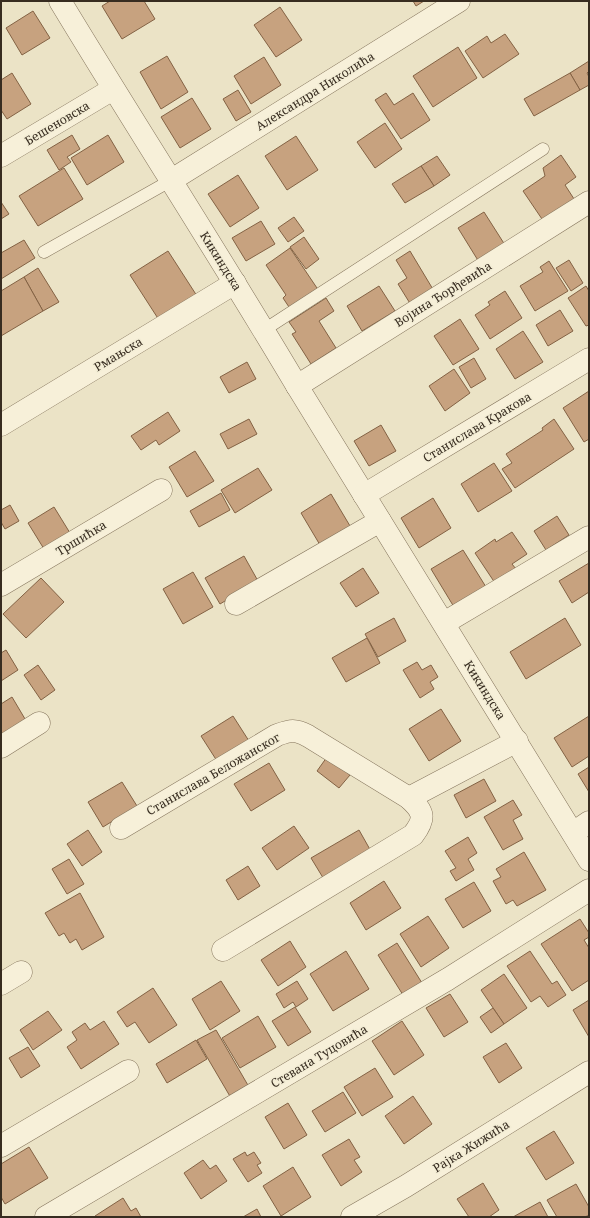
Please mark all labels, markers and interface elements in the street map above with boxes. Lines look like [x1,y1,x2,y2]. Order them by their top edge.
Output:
street label: Александра Николића [252,47,378,135]
street label: Бешеновска [21,97,93,149]
street label: Кикиндска [196,228,246,294]
street label: Војина Ђорђевића [391,257,495,331]
street label: Рмањска [90,333,146,375]
street label: Станислава Кракова [420,388,535,466]
street label: Тршићка [52,516,110,560]
street label: Кикиндска [460,657,510,723]
street label: Станислава Беложанског [143,729,283,819]
street label: Стевана Туцовића [267,1020,371,1092]
street label: Рајка Жижића [429,1116,513,1176]

